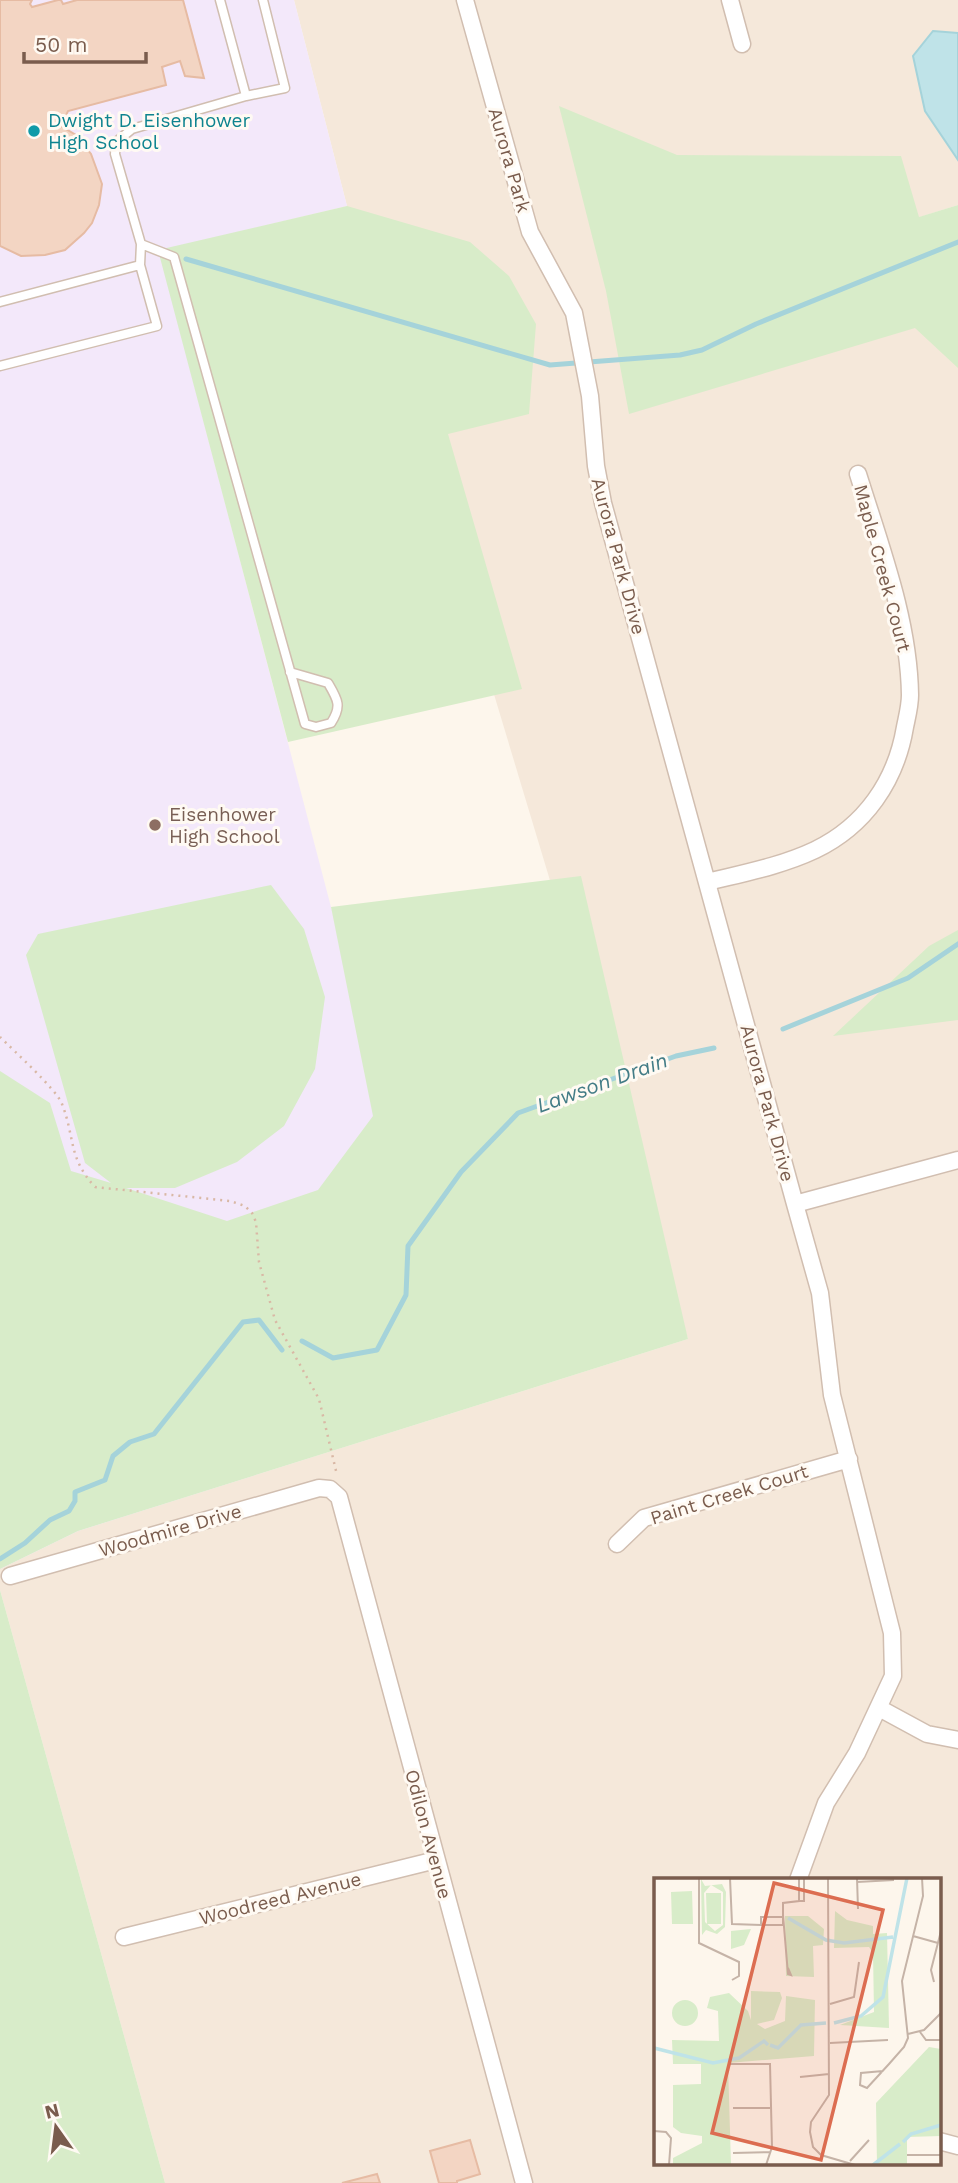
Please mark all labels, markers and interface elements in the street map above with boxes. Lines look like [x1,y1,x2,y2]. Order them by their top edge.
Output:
scale bar [24,21,147,65]
text: 50 m [35,32,87,57]
street label: Aurora Park [484,105,536,215]
place label: Dwight D. Eisenhower High School [48,109,251,154]
marker: Dwight D. Eisenhower High School [26,123,42,139]
street label: Aurora Park Drive [587,475,651,637]
street label: Maple Creek Court [849,482,916,654]
place label: Eisenhower High School [169,803,280,848]
marker: Eisenhower High School [147,817,163,833]
street label: Aurora Park Drive [736,1022,800,1184]
water label: Lawson Drain [533,1047,671,1118]
street label: Paint Creek Court [647,1459,811,1529]
street label: Woodmire Drive [96,1499,244,1562]
street label: Odilon Avenue [400,1767,457,1901]
street label: Woodreed Avenue [197,1867,364,1930]
inset map [654,1878,940,2166]
north arrow [21,2092,91,2162]
text: N [42,2098,62,2124]

